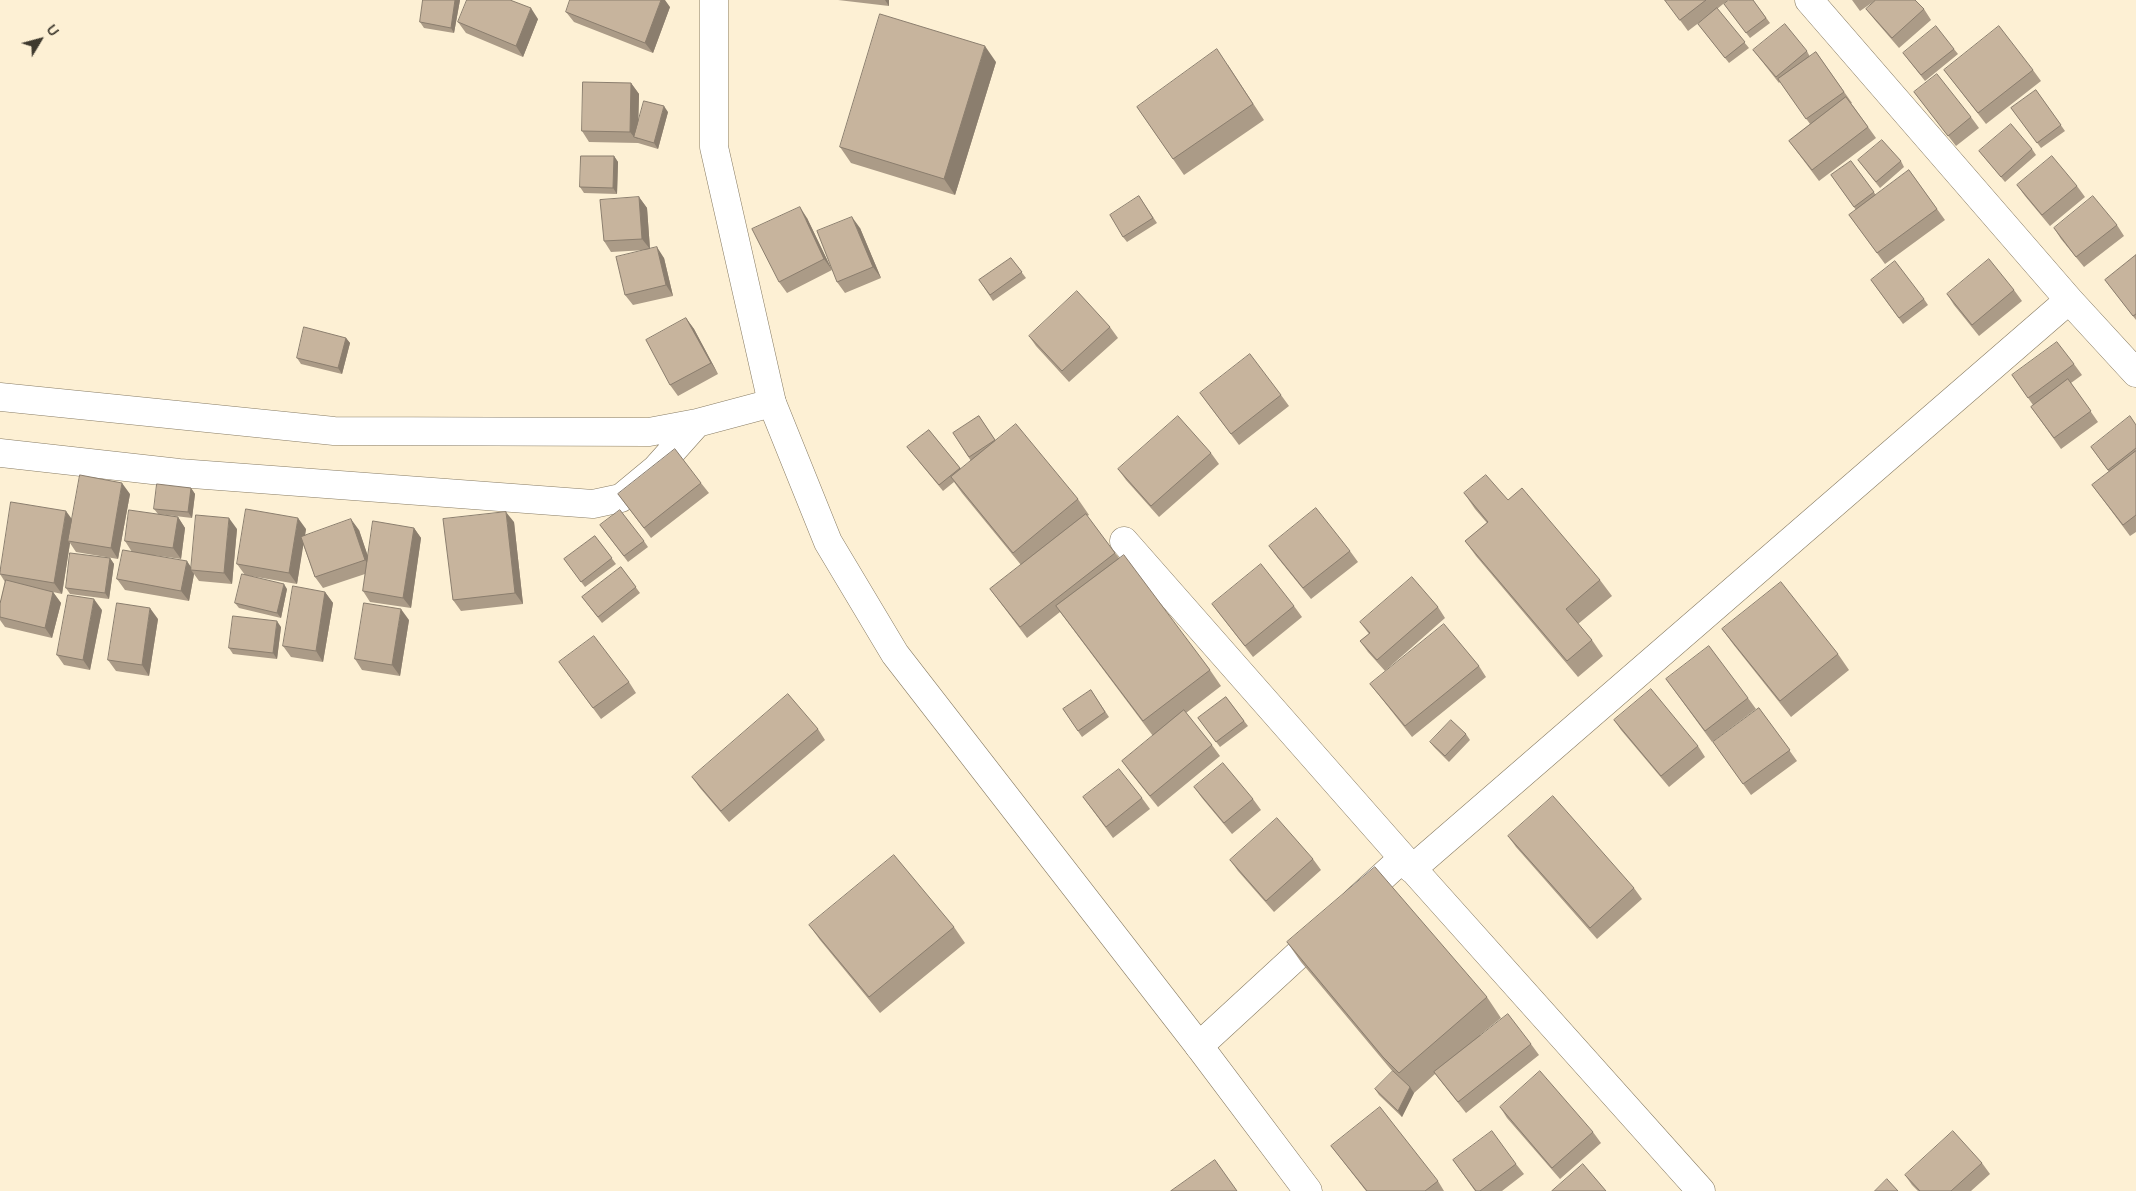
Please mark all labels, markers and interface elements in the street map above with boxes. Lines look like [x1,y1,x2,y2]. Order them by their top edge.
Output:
north arrow [15,15,65,65]
text: U [42,21,63,41]

